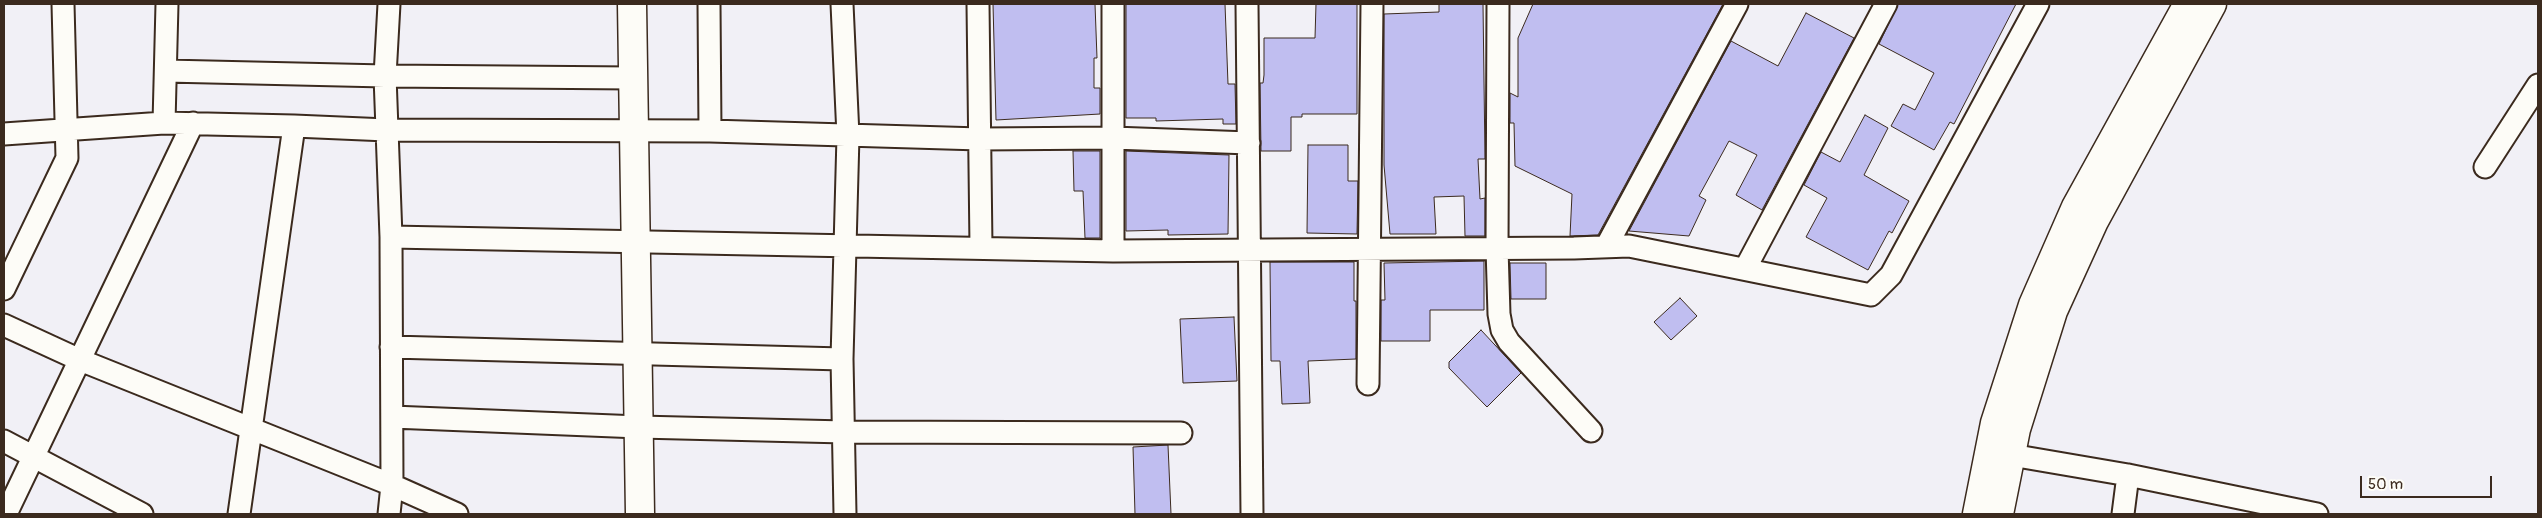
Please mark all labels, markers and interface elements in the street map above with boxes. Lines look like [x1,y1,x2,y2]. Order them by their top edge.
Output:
scale bar [2362,466,2494,498]
text: 50 m [2368,475,2403,494]

